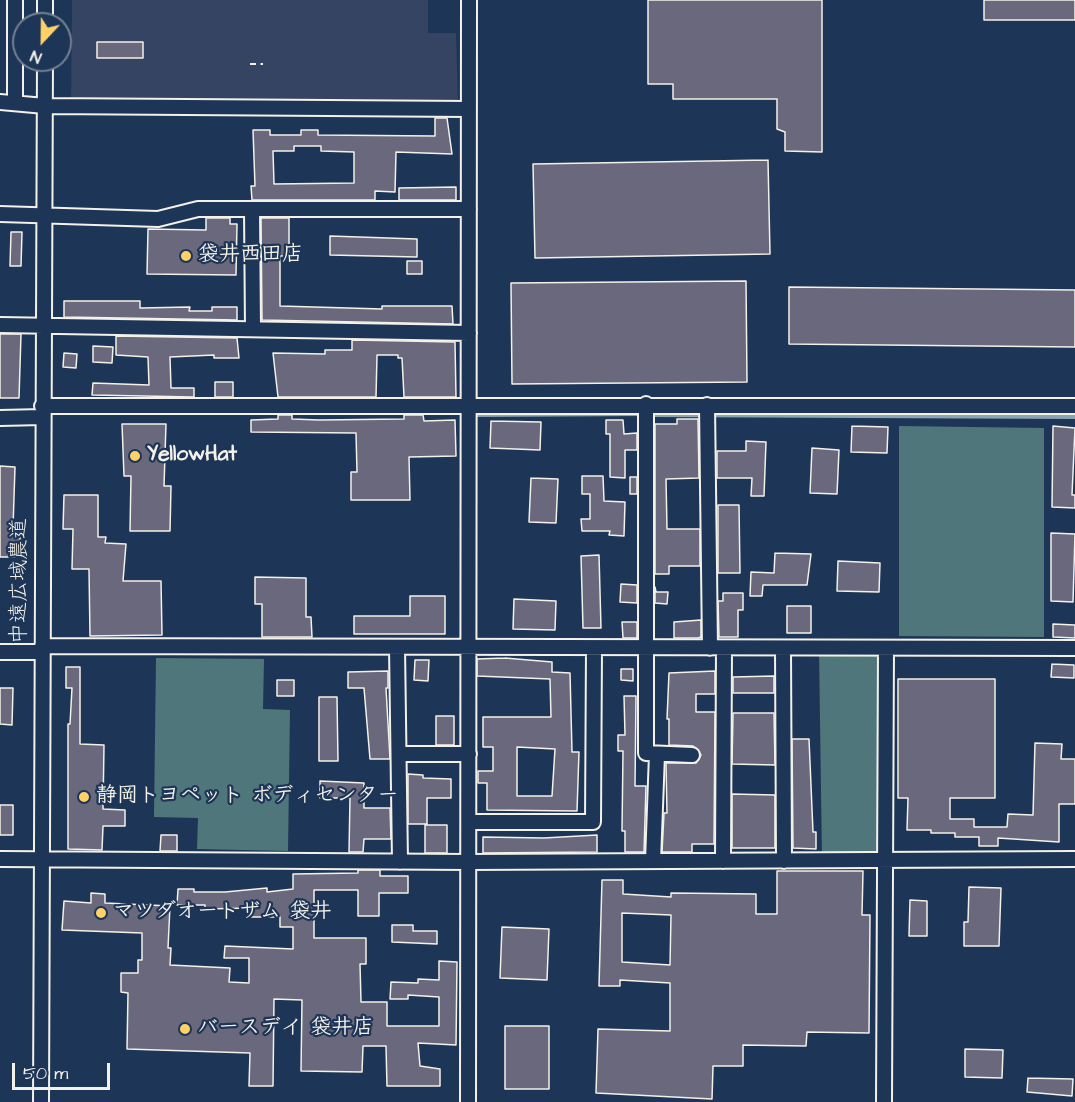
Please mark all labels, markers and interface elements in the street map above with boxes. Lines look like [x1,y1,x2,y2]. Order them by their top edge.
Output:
north arrow [12,12,72,72]
text: N [27,45,45,69]
place label: 袋井西田店 [198,243,303,269]
marker: 袋井西田店 [179,249,193,263]
place label: YellowHat [147,443,237,469]
marker: YellowHat [128,449,142,463]
street label: 中遠広域農道 [8,518,34,644]
place label: 静岡トヨペット ボディセンター [96,784,398,810]
marker: 静岡トヨペット ボディセンター [77,790,91,804]
place label: マツダオートザム 袋井 [113,900,331,926]
marker: マツダオートザム 袋井 [94,906,108,920]
place label: バースデイ 袋井店 [197,1016,373,1042]
marker: バースデイ 袋井店 [178,1022,192,1036]
scale bar [15,1051,112,1089]
text: 50 m [23,1061,68,1086]

